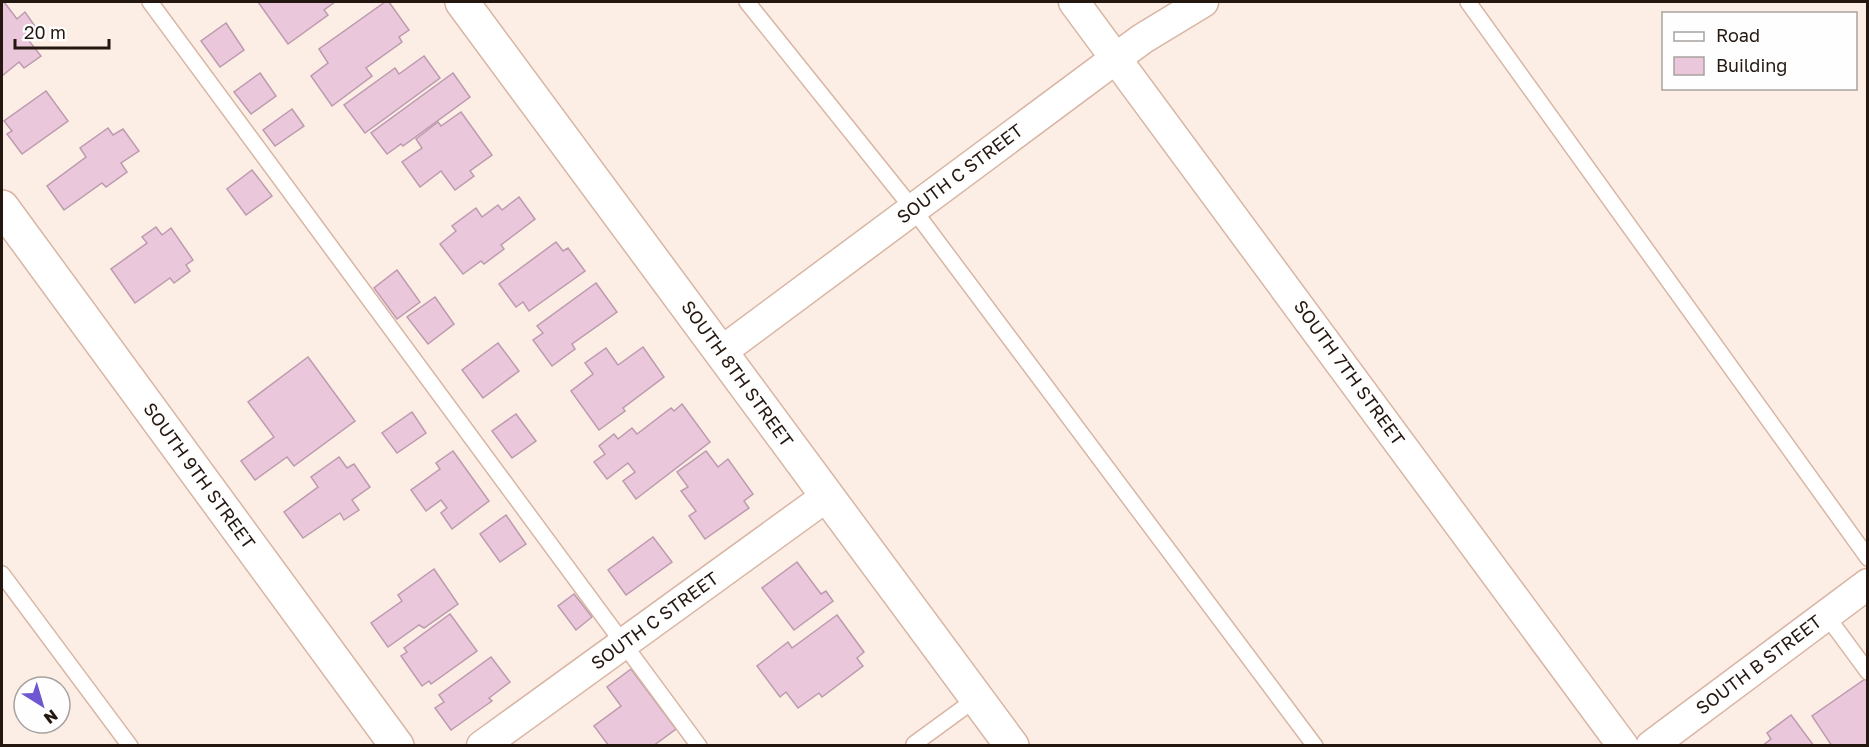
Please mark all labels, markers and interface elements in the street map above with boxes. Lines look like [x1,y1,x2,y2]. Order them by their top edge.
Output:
scale bar [15,12,110,50]
legend [1662,12,1857,90]
text: 20 m [24,21,66,43]
text: Road [1716,24,1760,46]
text: Building [1716,54,1787,76]
street label: SOUTH C STREET [892,119,1027,228]
street label: SOUTH 7TH STREET [1290,295,1410,449]
street label: SOUTH 8TH STREET [677,296,798,451]
street label: SOUTH 9TH STREET [139,398,260,553]
street label: SOUTH C STREET [586,567,722,674]
street label: SOUTH B STREET [1691,610,1826,719]
north arrow [12,675,72,735]
text: N [40,705,62,729]

